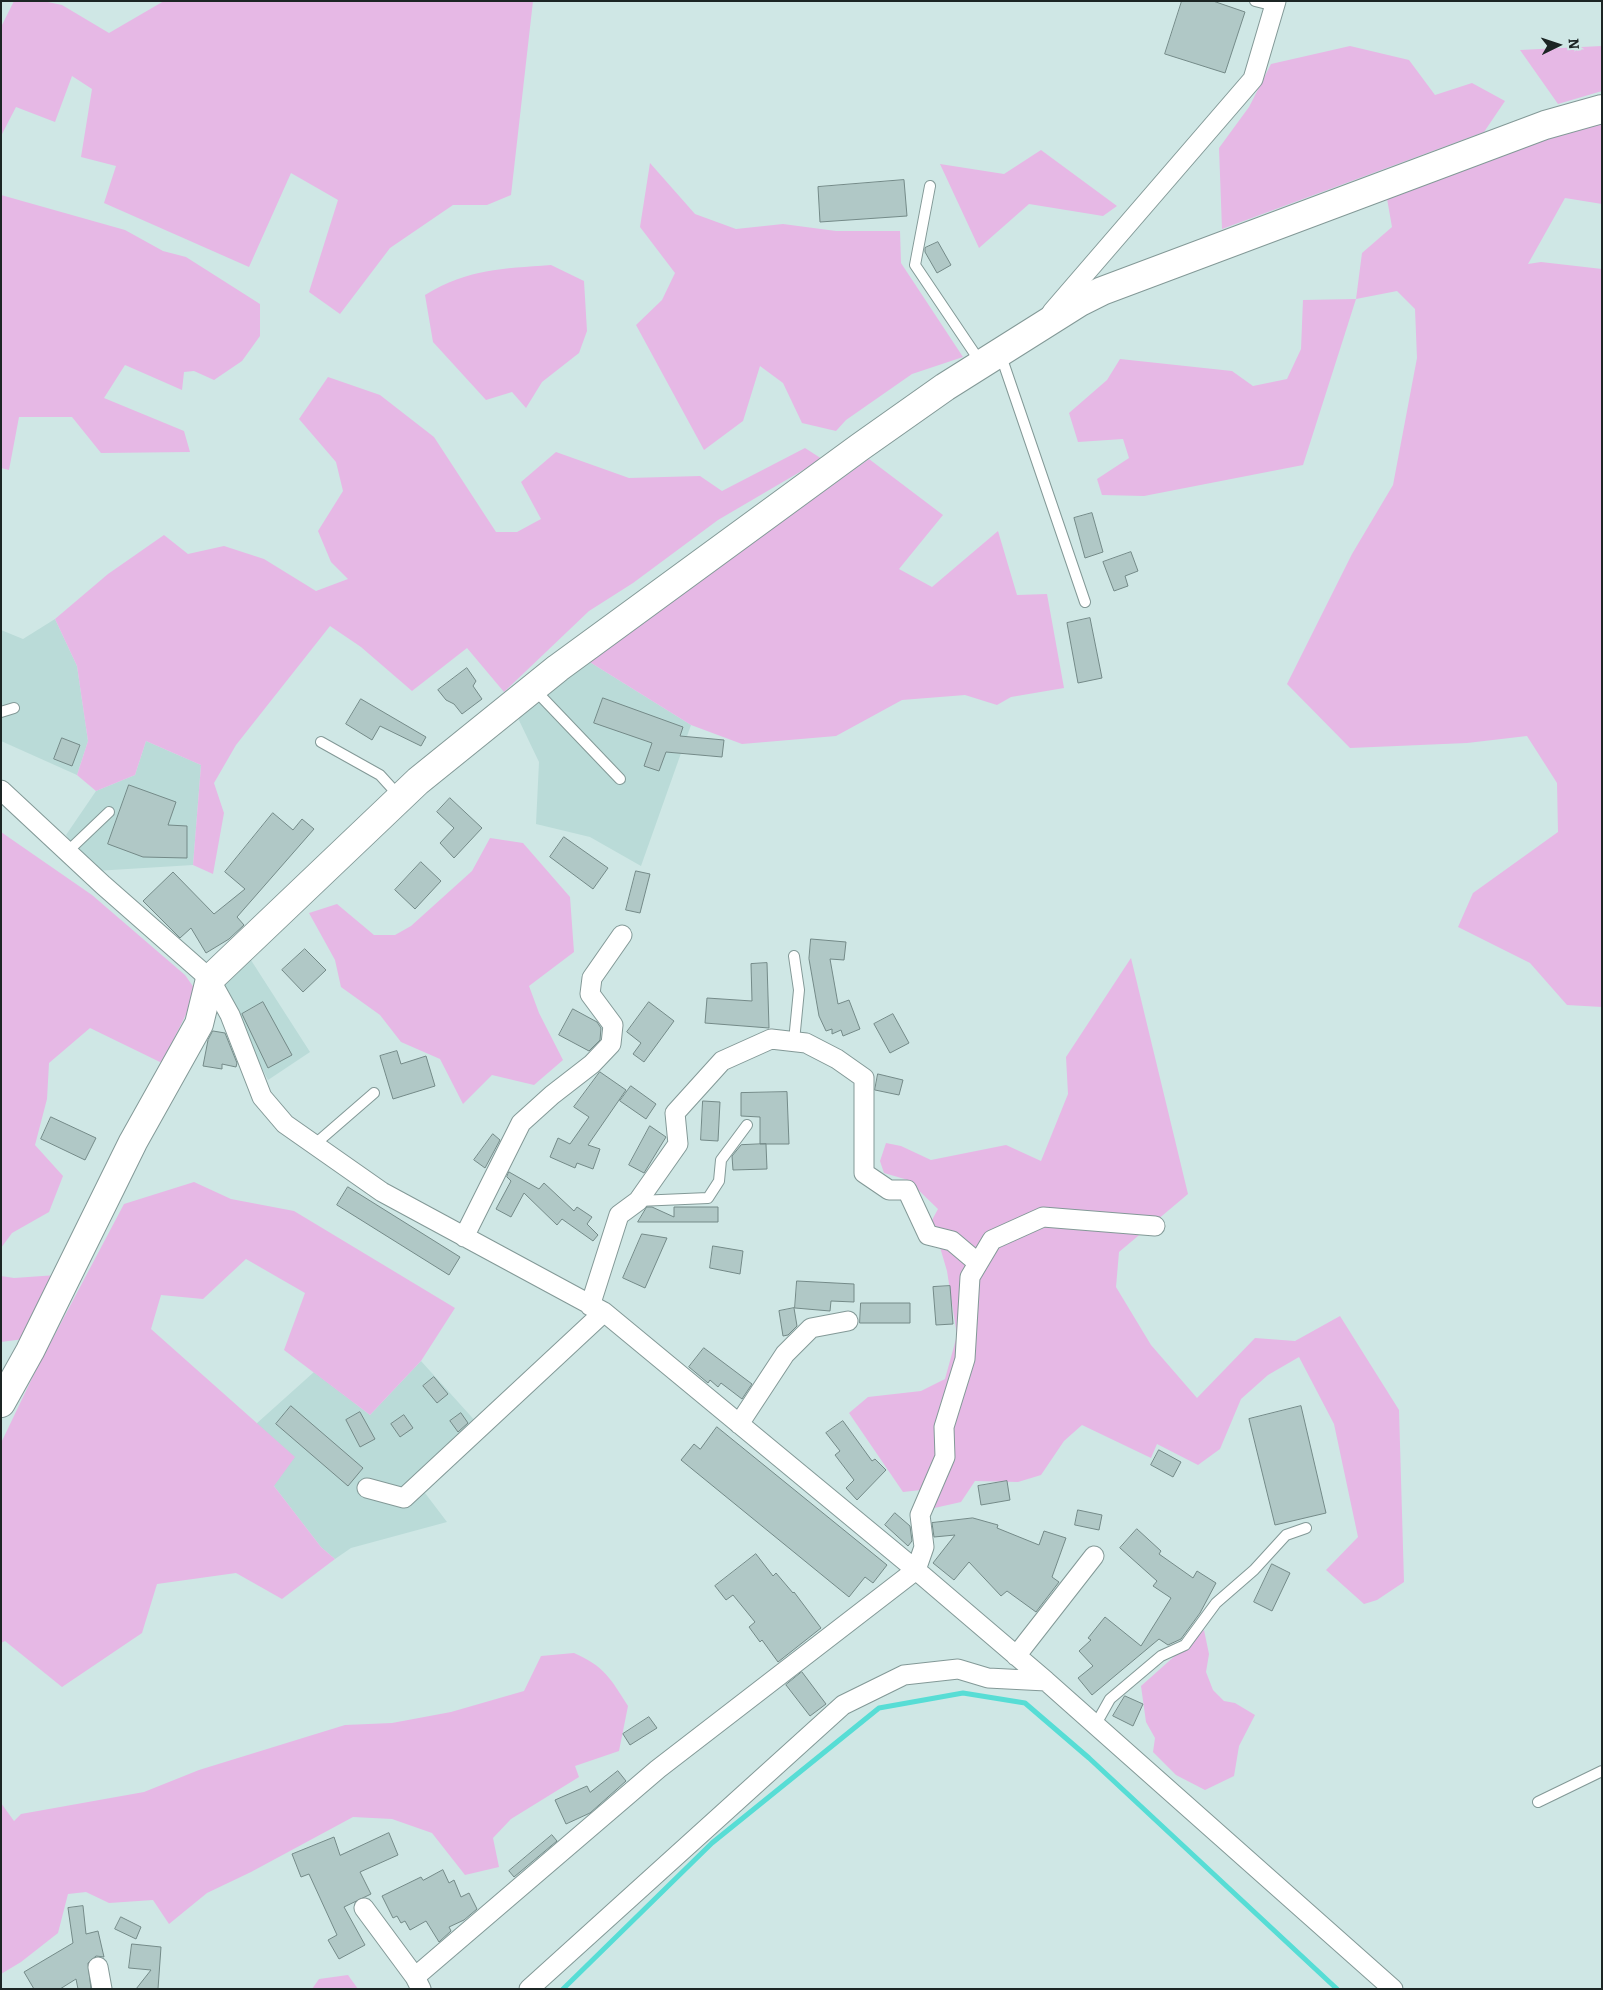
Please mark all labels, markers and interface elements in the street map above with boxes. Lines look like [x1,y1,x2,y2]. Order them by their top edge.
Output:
north arrow [1533,20,1583,70]
text: N [1565,38,1582,50]

